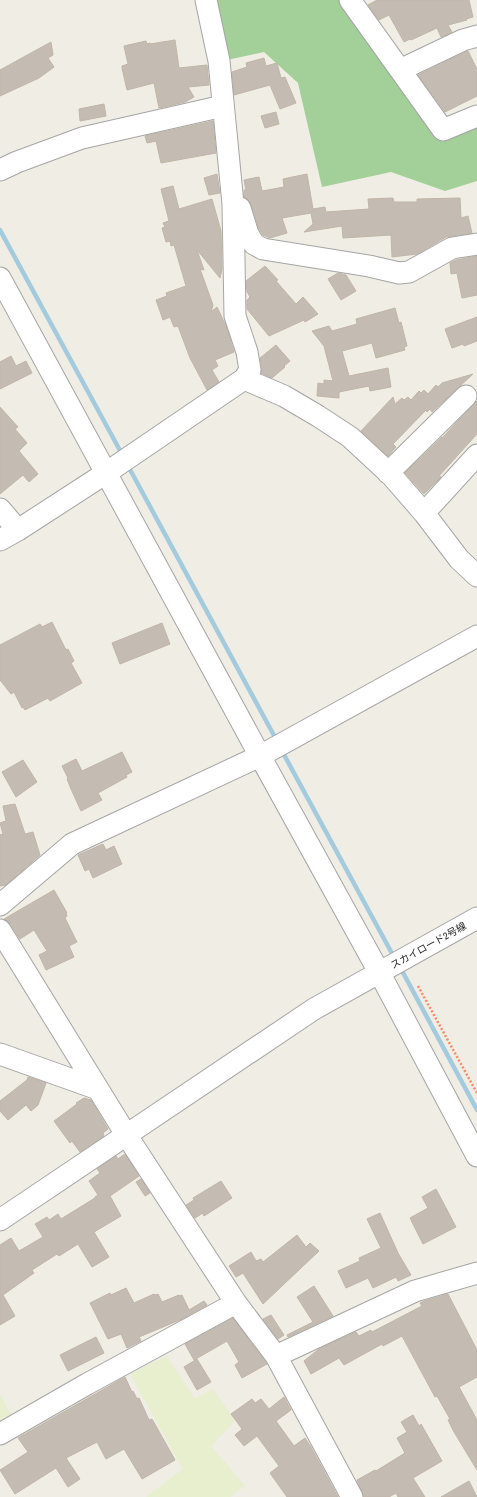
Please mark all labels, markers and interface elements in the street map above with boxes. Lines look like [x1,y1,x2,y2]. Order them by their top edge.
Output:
street label: スカイロード2号線 [388,919,468,972]

